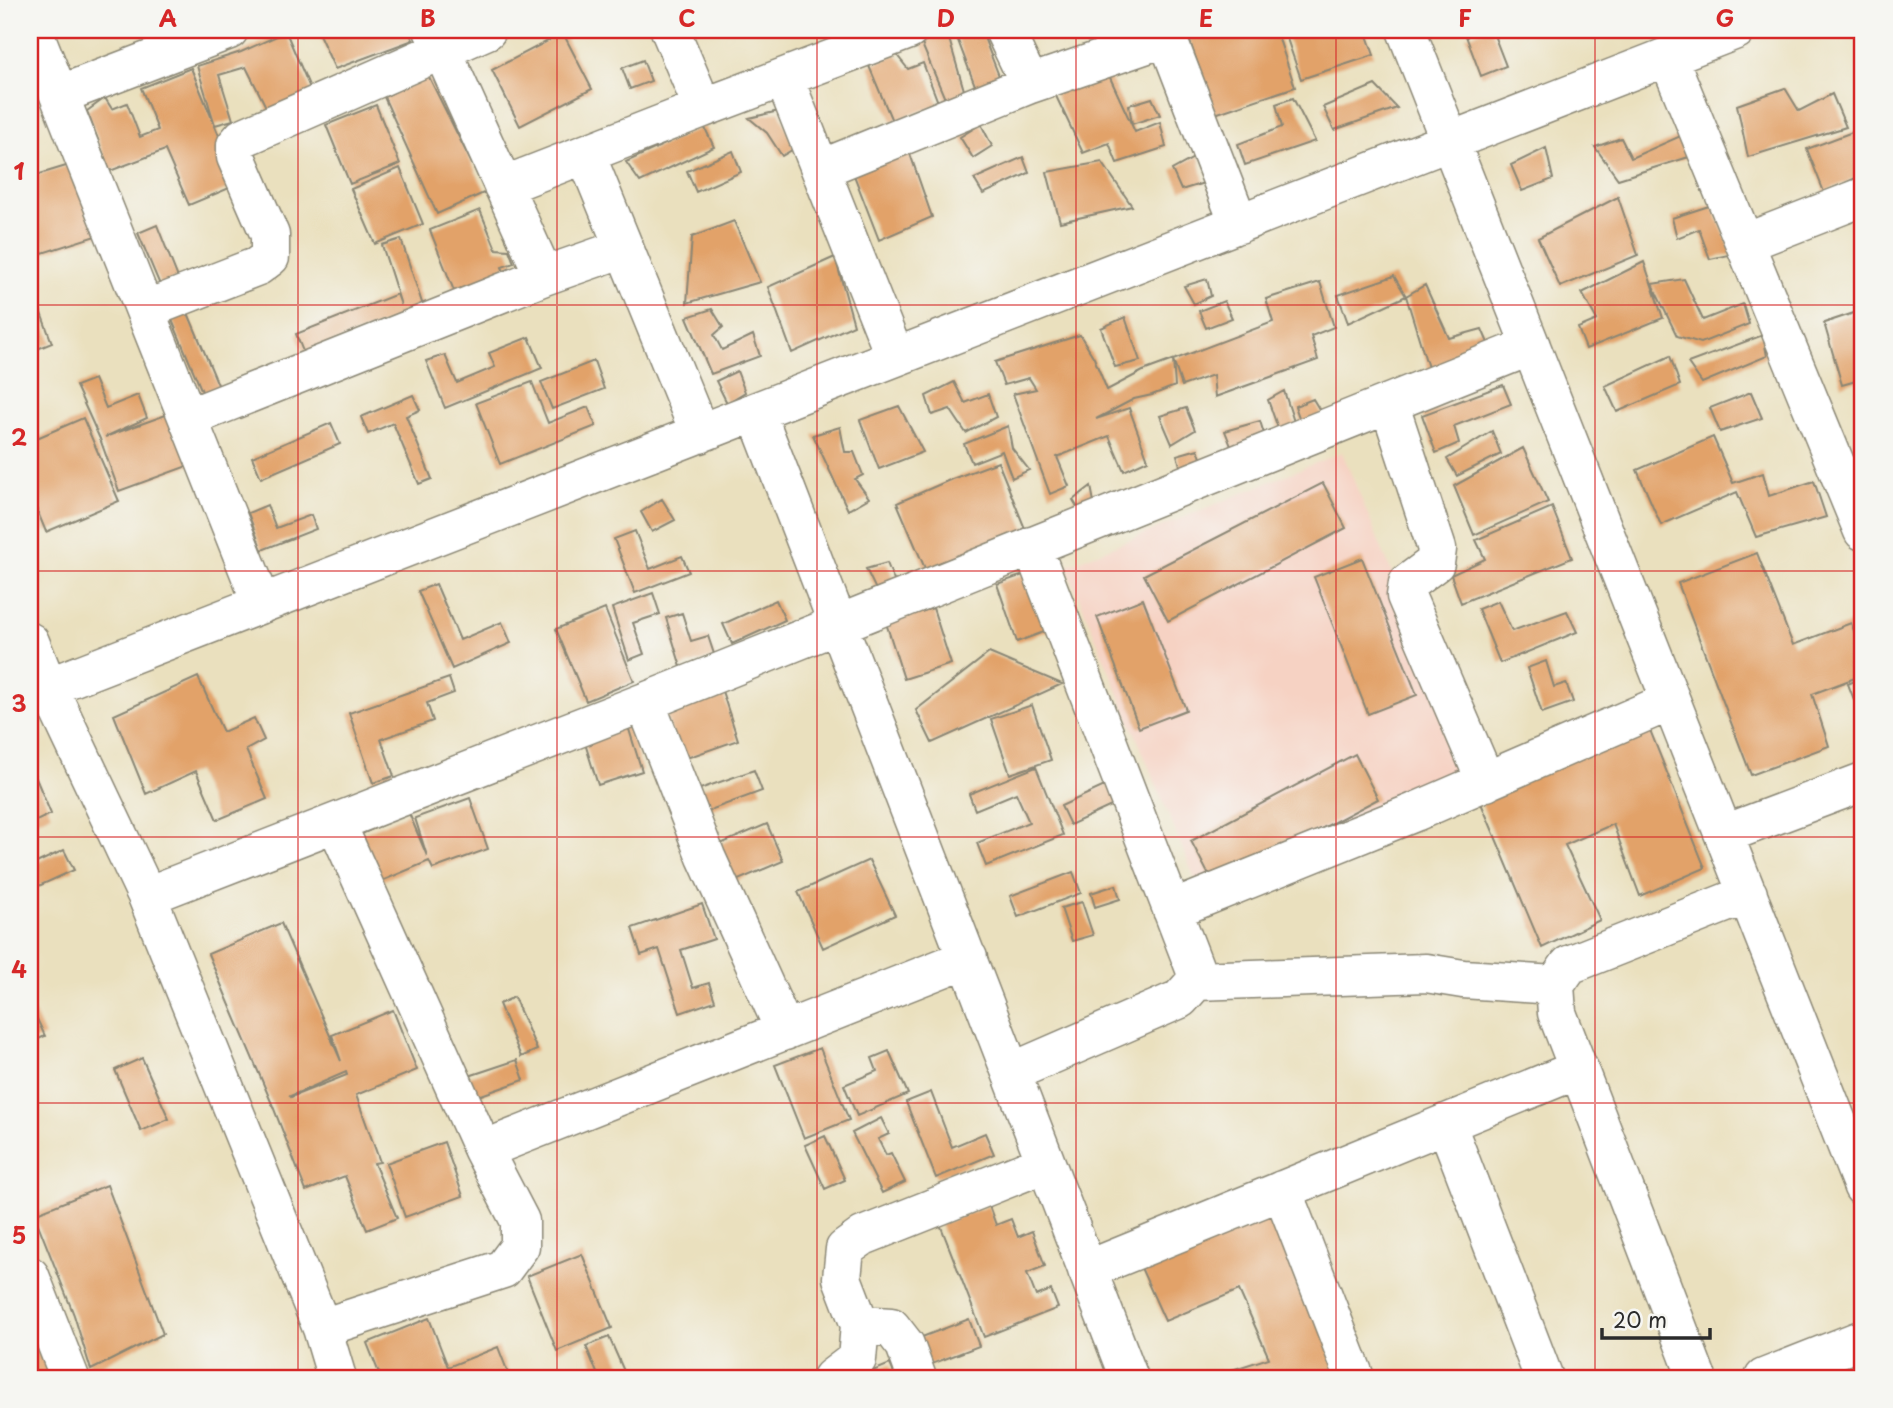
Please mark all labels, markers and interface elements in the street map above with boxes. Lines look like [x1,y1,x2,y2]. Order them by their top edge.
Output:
text: A [159,0,177,35]
text: B [420,0,436,35]
text: C [678,0,696,35]
text: D [937,0,955,35]
text: E [1199,0,1213,35]
text: F [1458,0,1472,35]
text: G [1716,0,1734,35]
text: 1 [14,153,25,188]
text: 2 [11,419,27,454]
text: 3 [11,685,27,720]
text: 4 [11,951,27,986]
text: 5 [12,1217,26,1252]
scale bar [1602,1296,1711,1340]
text: 20 m [1613,1303,1667,1335]

